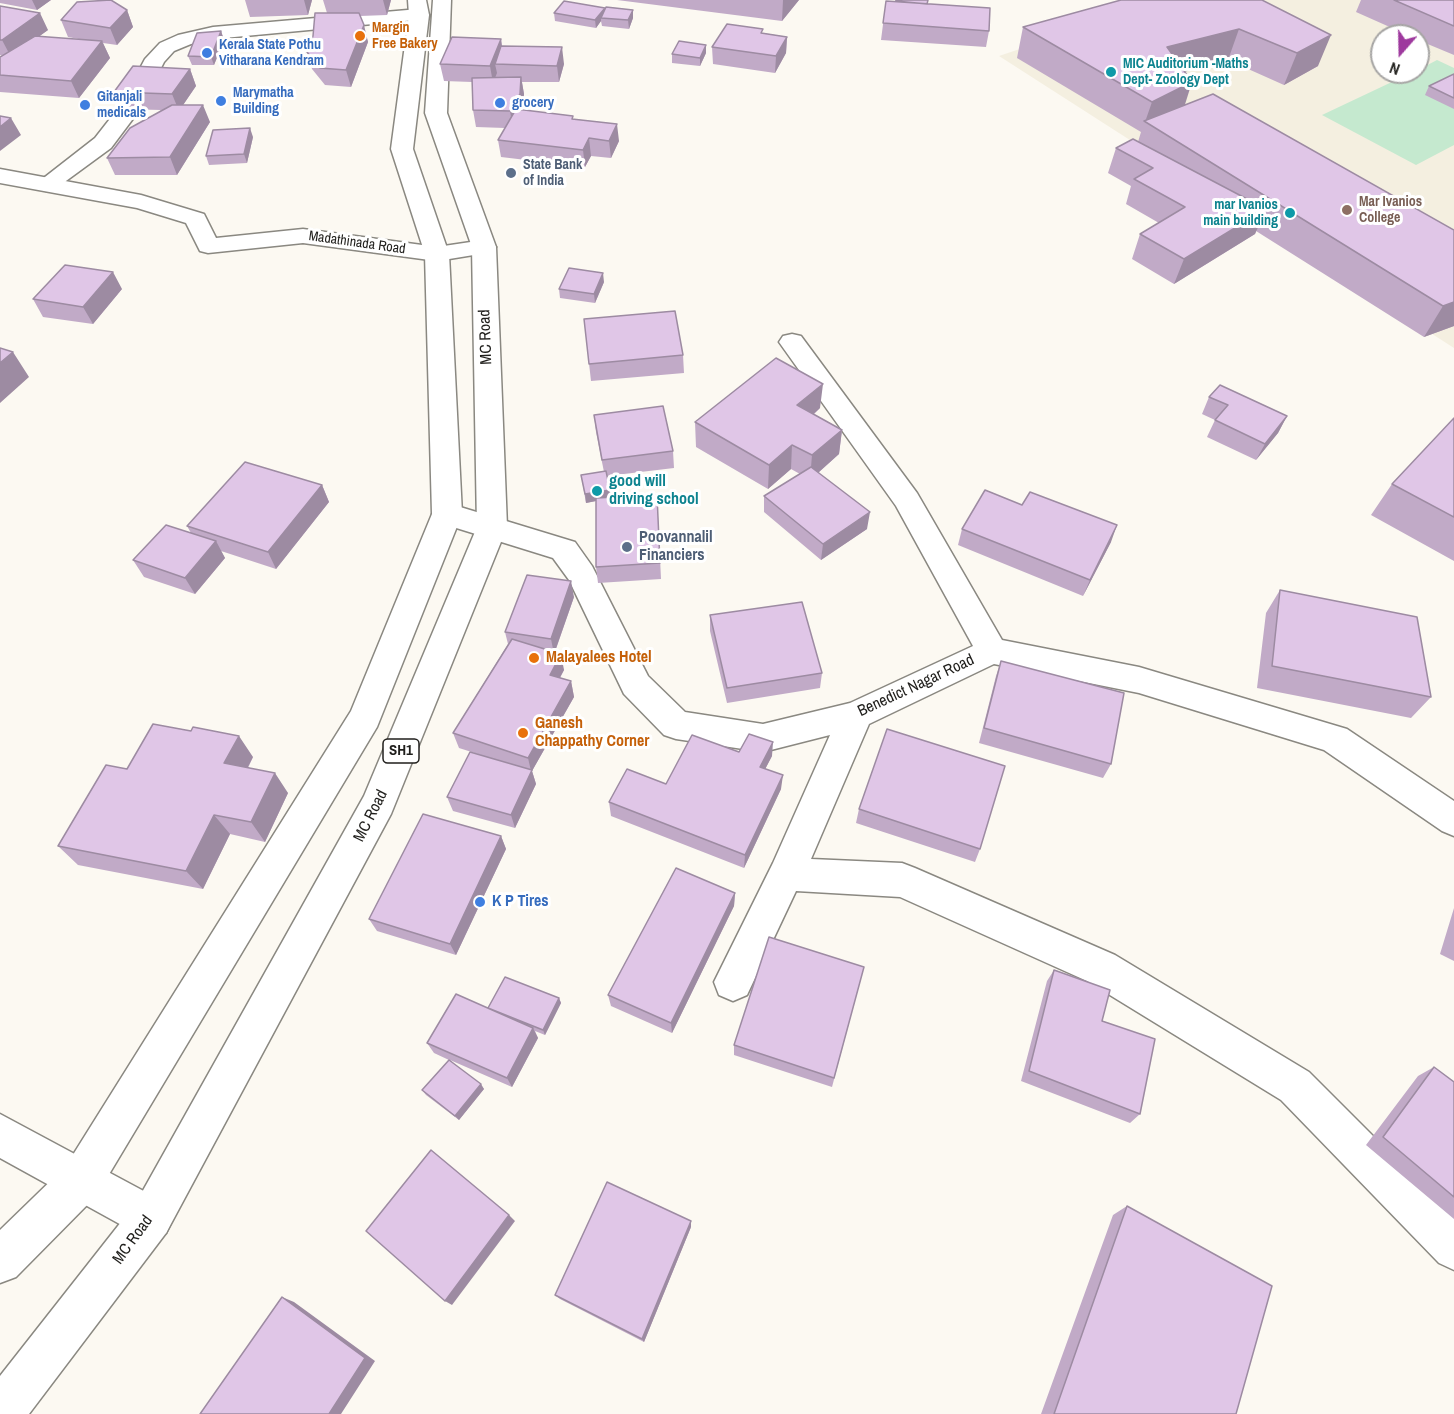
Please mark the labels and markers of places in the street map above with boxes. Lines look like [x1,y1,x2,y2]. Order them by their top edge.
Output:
place label: Margin Free Bakery [372,20,438,52]
marker: Margin Free Bakery [353,29,367,43]
place label: Kerala State Pothu Vitharana Kendram [219,37,324,70]
marker: Kerala State Pothu Vitharana Kendram [200,46,214,60]
place label: MIC Auditorium -Maths Dept- Zoology Dept [1123,56,1249,88]
marker: MIC Auditorium -Maths Dept- Zoology Dept [1104,65,1118,79]
place label: Marymatha Building [233,85,294,118]
place label: Gitanjali medicals [97,89,146,122]
marker: Marymatha Building [214,94,228,108]
place label: grocery [512,95,554,111]
marker: grocery [493,96,507,110]
marker: Gitanjali medicals [78,98,92,112]
place label: State Bank of India [523,157,582,190]
marker: State Bank of India [504,166,518,180]
place label: Mar Ivanios College [1359,194,1422,226]
place label: mar Ivanios main building [1203,197,1278,230]
marker: Mar Ivanios College [1340,203,1354,217]
marker: mar Ivanios main building [1283,206,1297,220]
place label: good will driving school [609,472,699,510]
marker: good will driving school [590,484,604,498]
place label: Poovannalil Financiers [639,528,713,566]
marker: Poovannalil Financiers [620,540,634,554]
place label: Malayalees Hotel [546,648,652,668]
marker: Malayalees Hotel [527,651,541,665]
place label: Ganesh Chappathy Corner [535,714,649,752]
marker: Ganesh Chappathy Corner [516,726,530,740]
place label: K P Tires [492,892,549,912]
marker: K P Tires [473,895,487,909]

